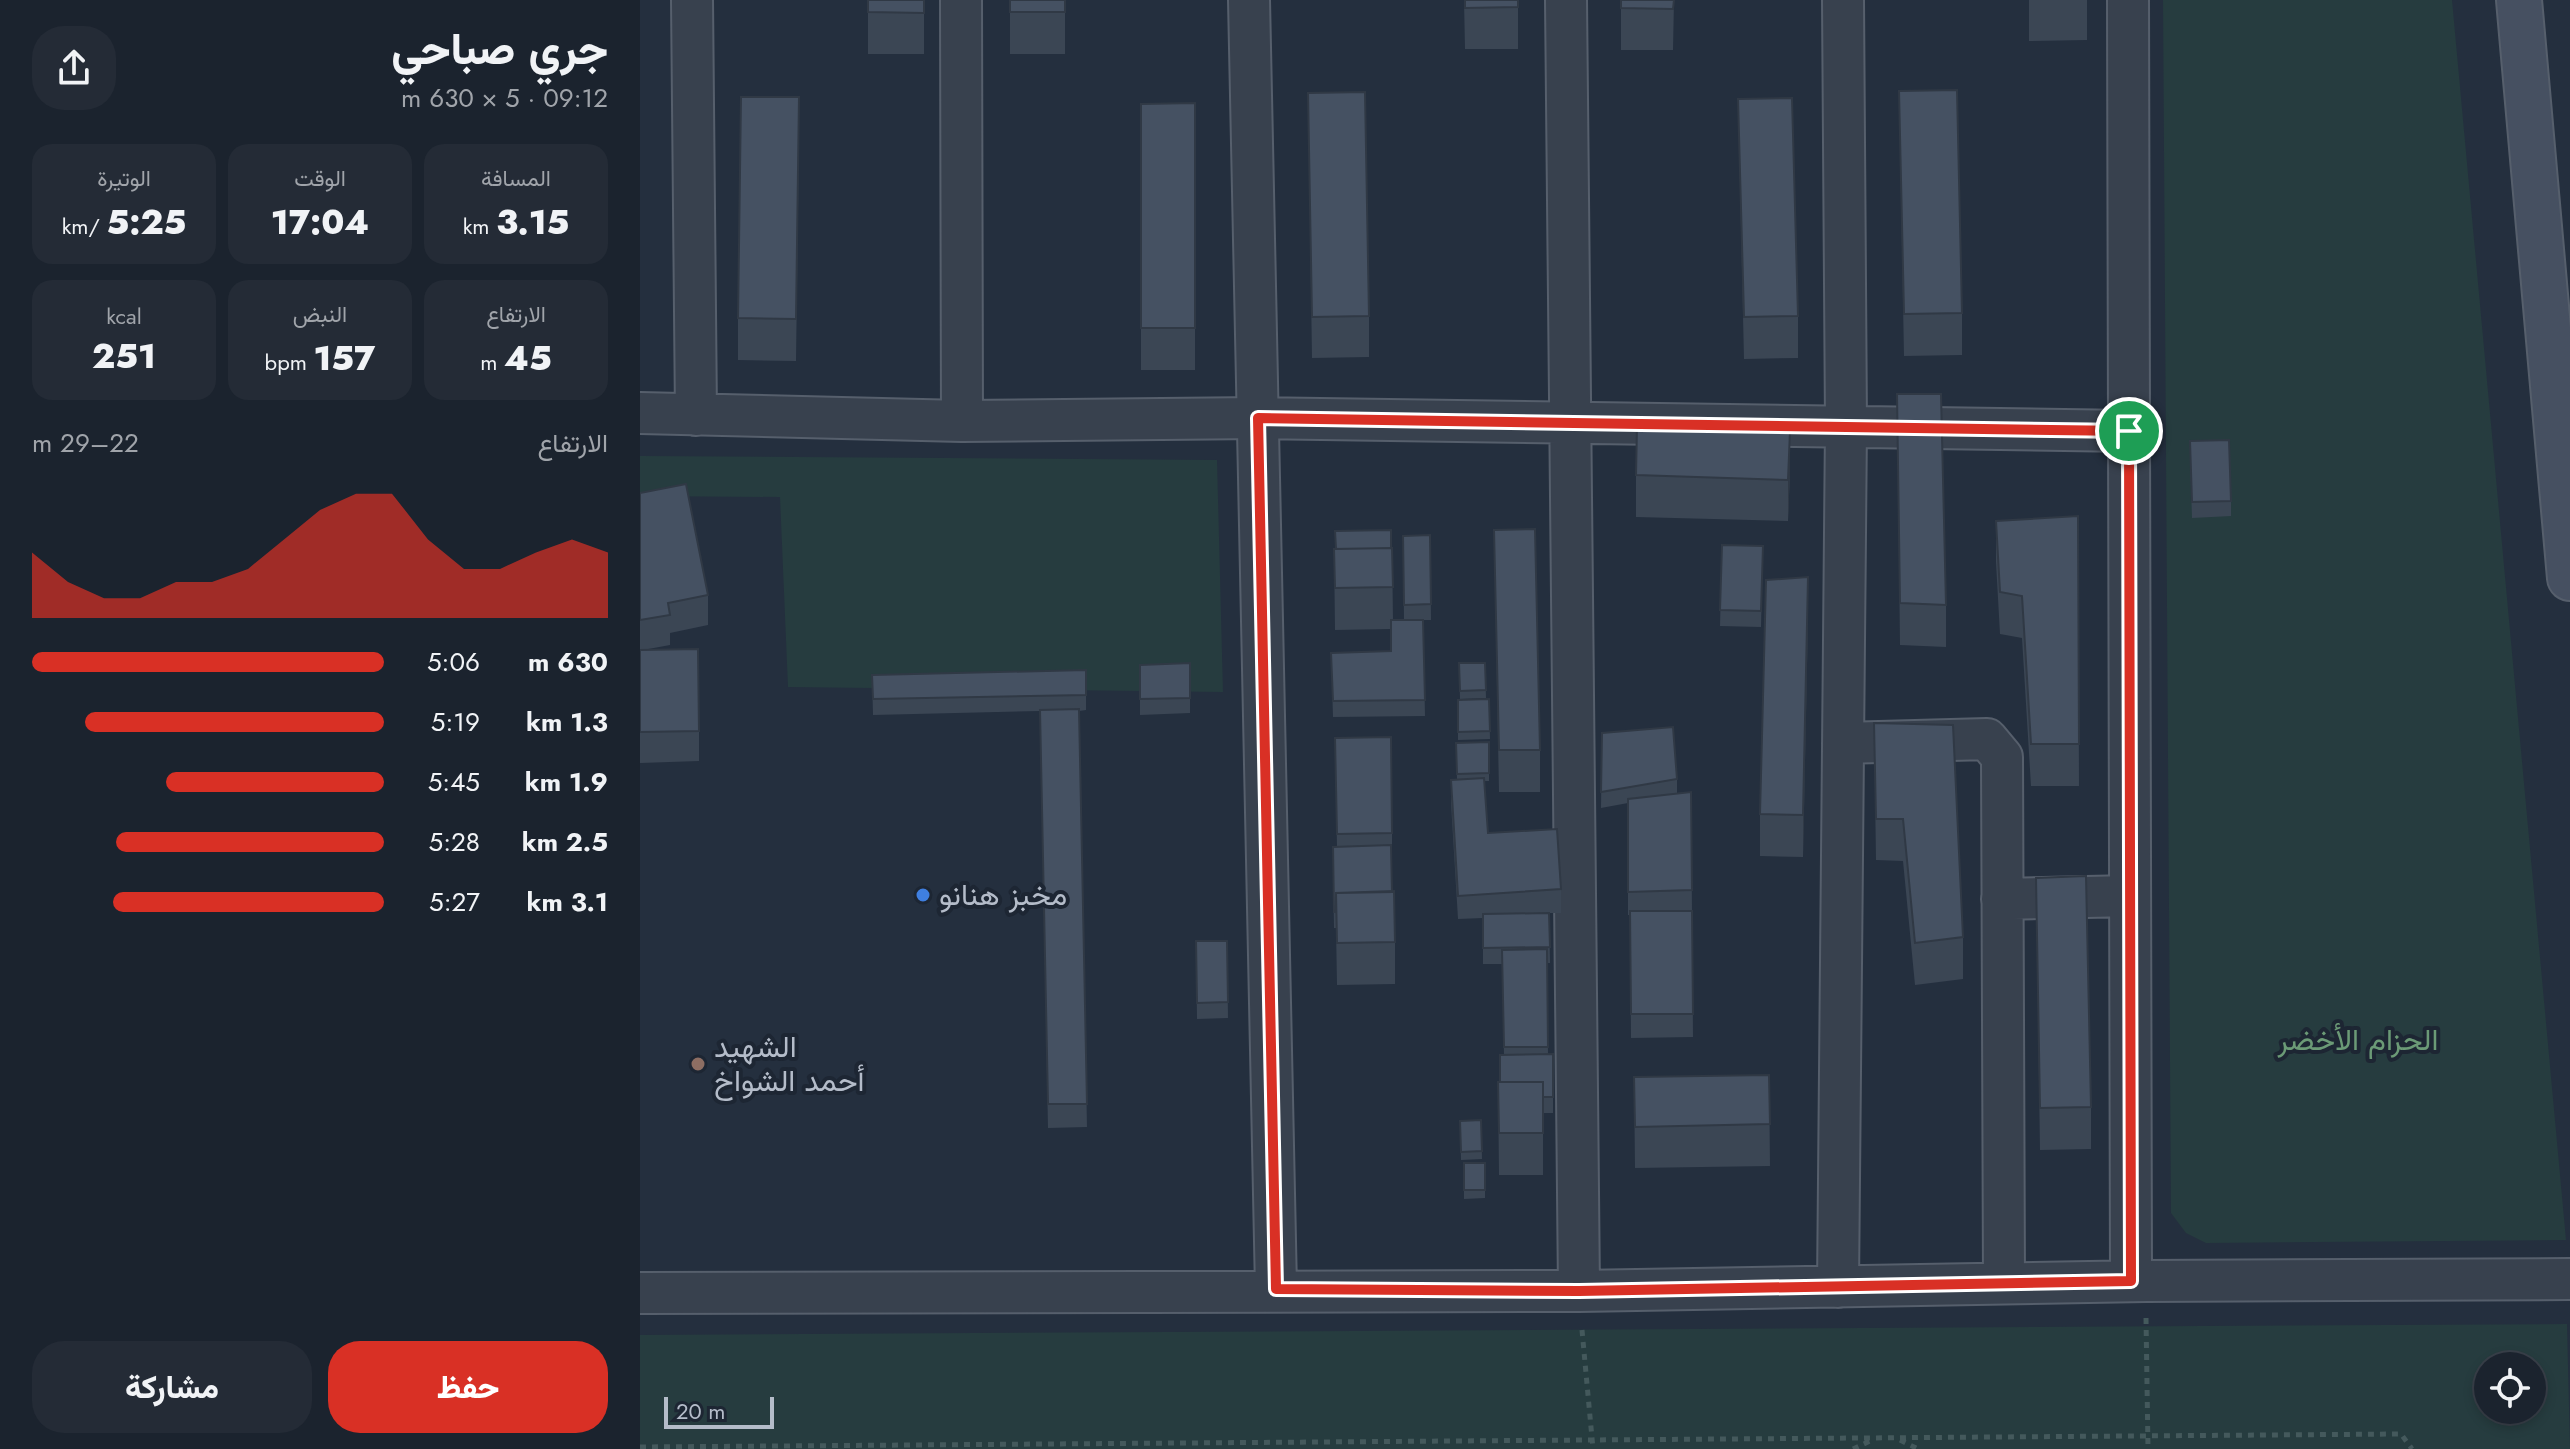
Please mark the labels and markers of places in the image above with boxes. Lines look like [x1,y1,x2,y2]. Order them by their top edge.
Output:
pin [2095,397,2163,465]
place label: مخبز هنانو [939,873,1067,916]
marker: مخبز هنانو [914,886,932,904]
place label: الشهيد أحمد الشواخ [714,1025,865,1102]
marker: الشهيد أحمد الشواخ [689,1055,707,1073]

